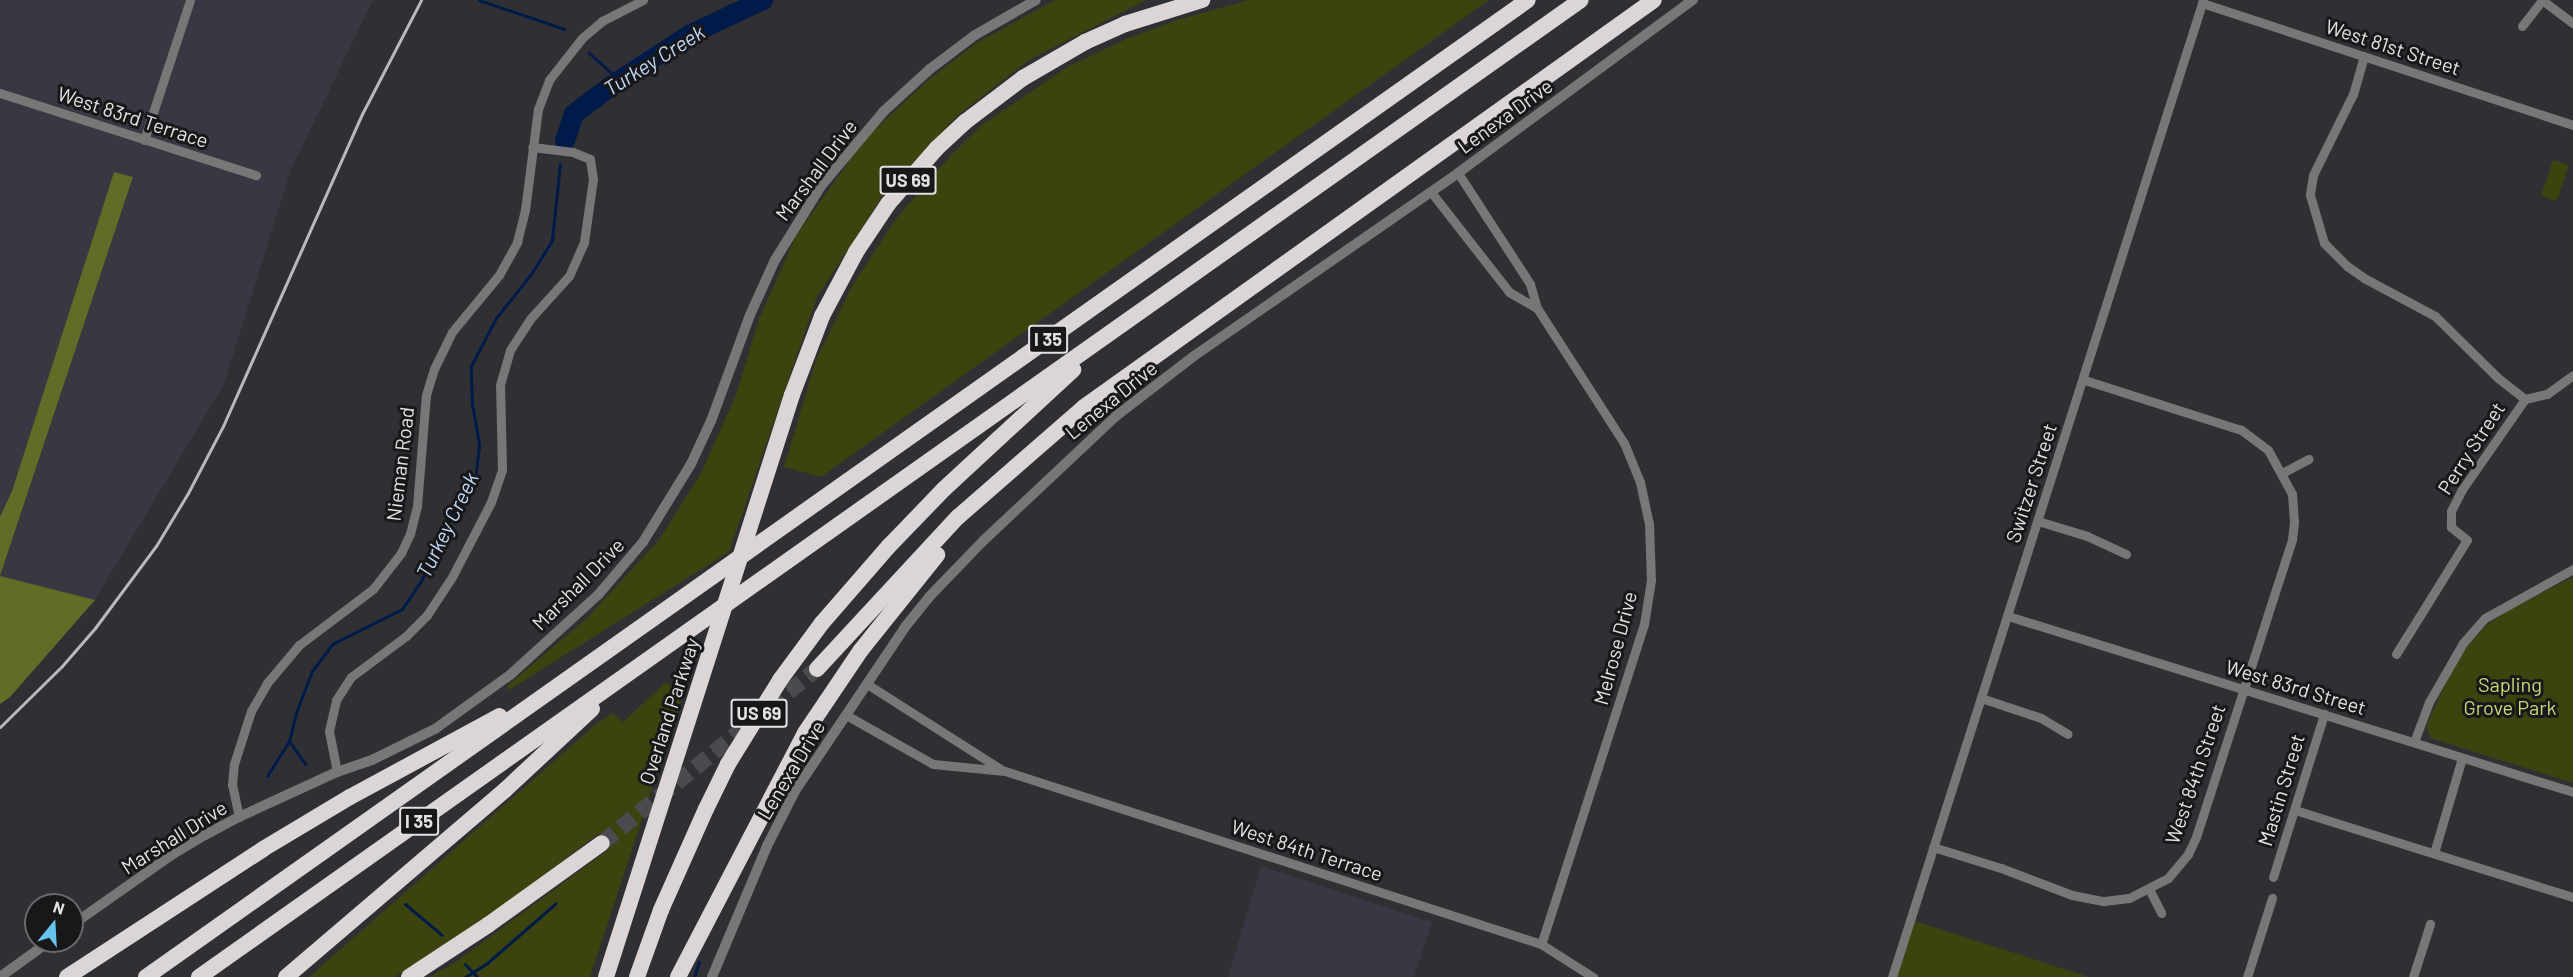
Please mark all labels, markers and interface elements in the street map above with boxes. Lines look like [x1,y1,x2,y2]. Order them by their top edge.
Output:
street label: West 81st Street [2323,14,2463,80]
water label: Turkey Creek [599,19,709,101]
street label: Lenexa Drive [1453,74,1557,158]
street label: West 83rd Terrace [55,81,211,153]
street label: Marshall Drive [770,115,862,225]
road number: US 69 [880,165,936,195]
road number: I 35 [1027,324,1069,354]
street label: Lenexa Drive [1060,356,1162,444]
street label: Perry Street [2432,397,2510,499]
street label: Nieman Road [381,405,419,523]
street label: Switzer Street [2000,420,2062,546]
water label: Turkey Creek [411,468,483,582]
street label: Marshall Drive [527,533,629,635]
street label: Melrose Drive [1588,589,1642,707]
street label: Overland Parkway [634,635,704,787]
street label: West 83rd Street [2223,654,2369,720]
park label: Sapling Grove Park [2463,673,2557,720]
road number: US 69 [730,698,788,728]
street label: West 84th Street [2160,701,2230,847]
street label: Lenexa Drive [752,716,830,824]
street label: Mastin Street [2253,731,2309,849]
street label: Marshall Drive [117,795,231,879]
road number: I 35 [398,806,440,836]
street label: West 84th Terrace [1228,814,1386,886]
north arrow [24,893,84,953]
text: N [51,897,67,918]

